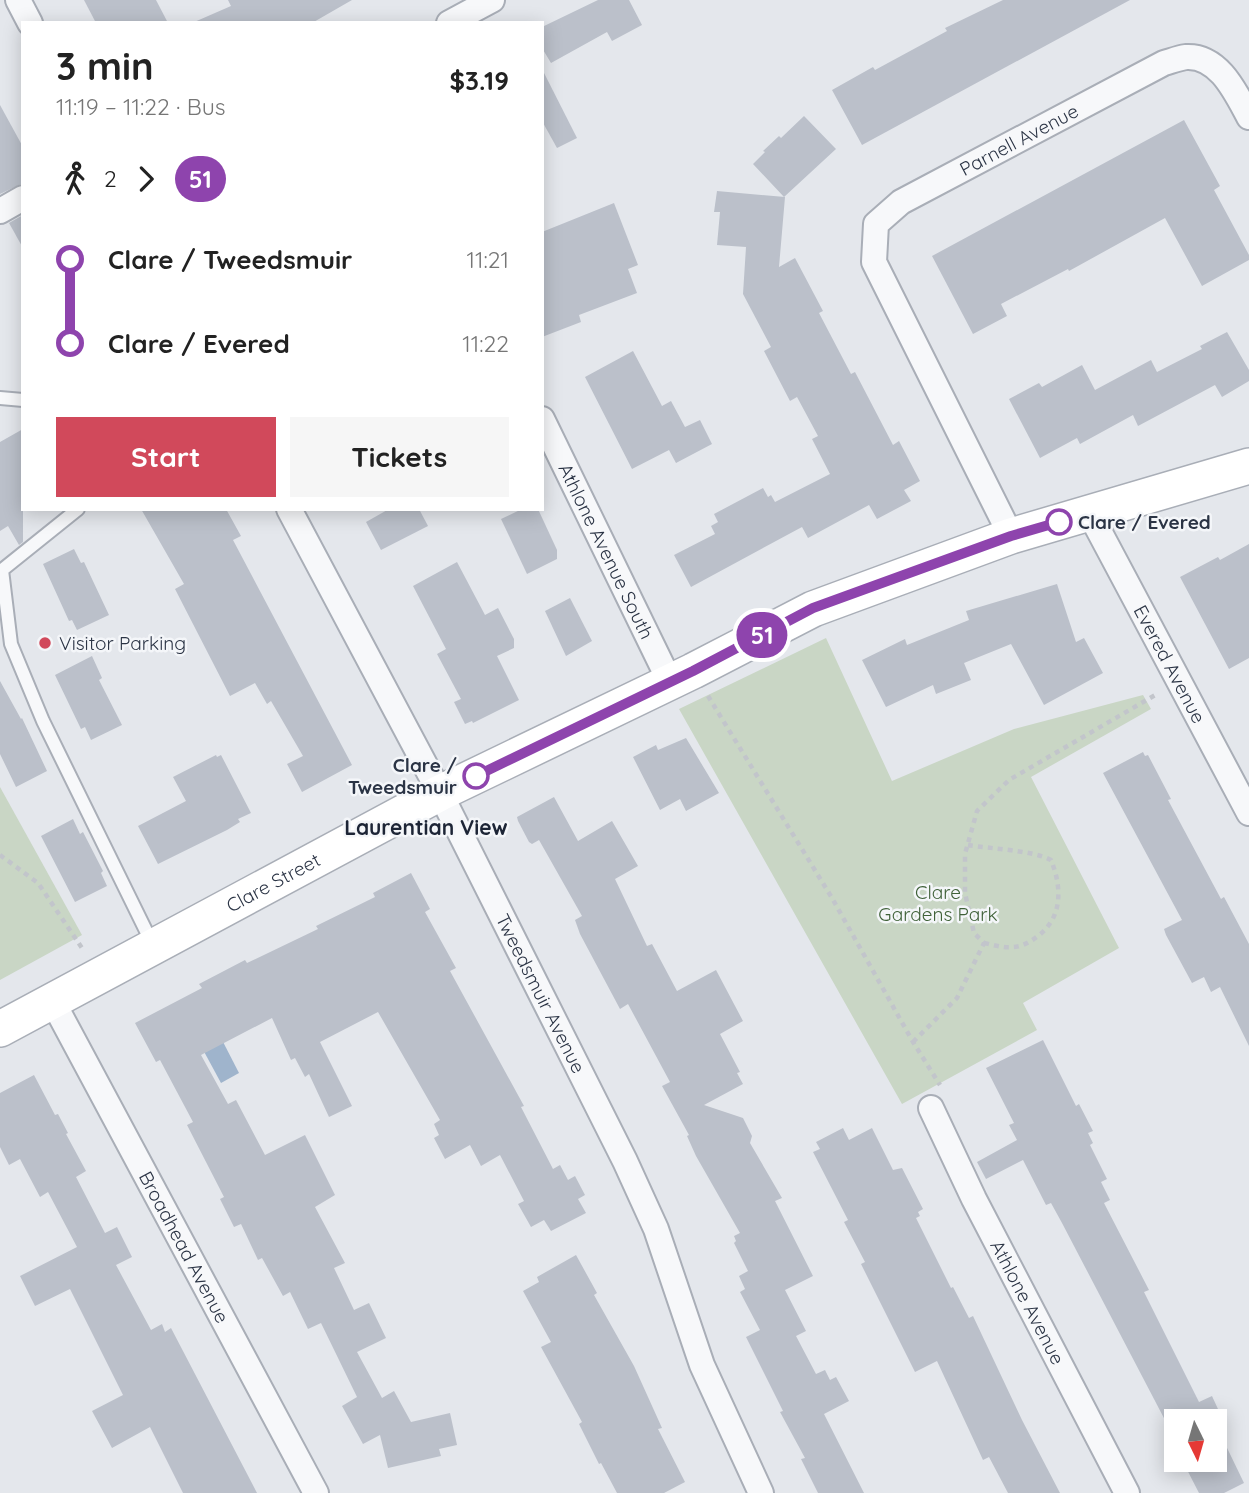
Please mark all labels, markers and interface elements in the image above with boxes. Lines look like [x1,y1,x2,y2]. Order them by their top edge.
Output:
text: 3 min [56,42,154,90]
text: $3.19 [449,64,509,97]
text: 11:19 – 11:22 · Bus [56,92,226,121]
street label: Parnell Avenue [955,99,1082,181]
icon: walk [56,160,94,198]
icon: forward [127,160,165,198]
text: 2 [104,164,117,193]
text: 51 [189,164,212,194]
text: Clare / Tweedsmuir [108,243,352,276]
text: 11:21 [466,245,509,274]
text: Clare / Evered [108,327,290,360]
text: 11:22 [462,329,509,358]
button: Start [56,417,276,497]
button: Tickets [290,417,509,497]
street label: Athlone Avenue South [553,459,659,643]
marker: Clare / Evered [1046,509,1072,535]
place label: Clare / Evered [1078,510,1211,534]
street label: Evered Avenue [1129,601,1211,727]
line badge: 51 [730,612,794,658]
text: 51 [750,620,774,650]
place label: Visitor Parking [59,631,186,655]
marker: Visitor Parking [37,635,53,651]
place label: Clare / Tweedsmuir [348,753,457,799]
marker: Clare / Tweedsmuir [463,763,489,789]
district label: Laurentian View [344,814,508,840]
street label: Clare Street [222,848,324,917]
park label: Clare Gardens Park [878,880,998,926]
street label: Tweedsmuir Avenue [491,910,591,1077]
street label: Broadhead Avenue [134,1167,235,1327]
street label: Athlone Avenue [985,1236,1070,1369]
north arrow [1164,1409,1227,1472]
map controls [1164,1409,1227,1472]

